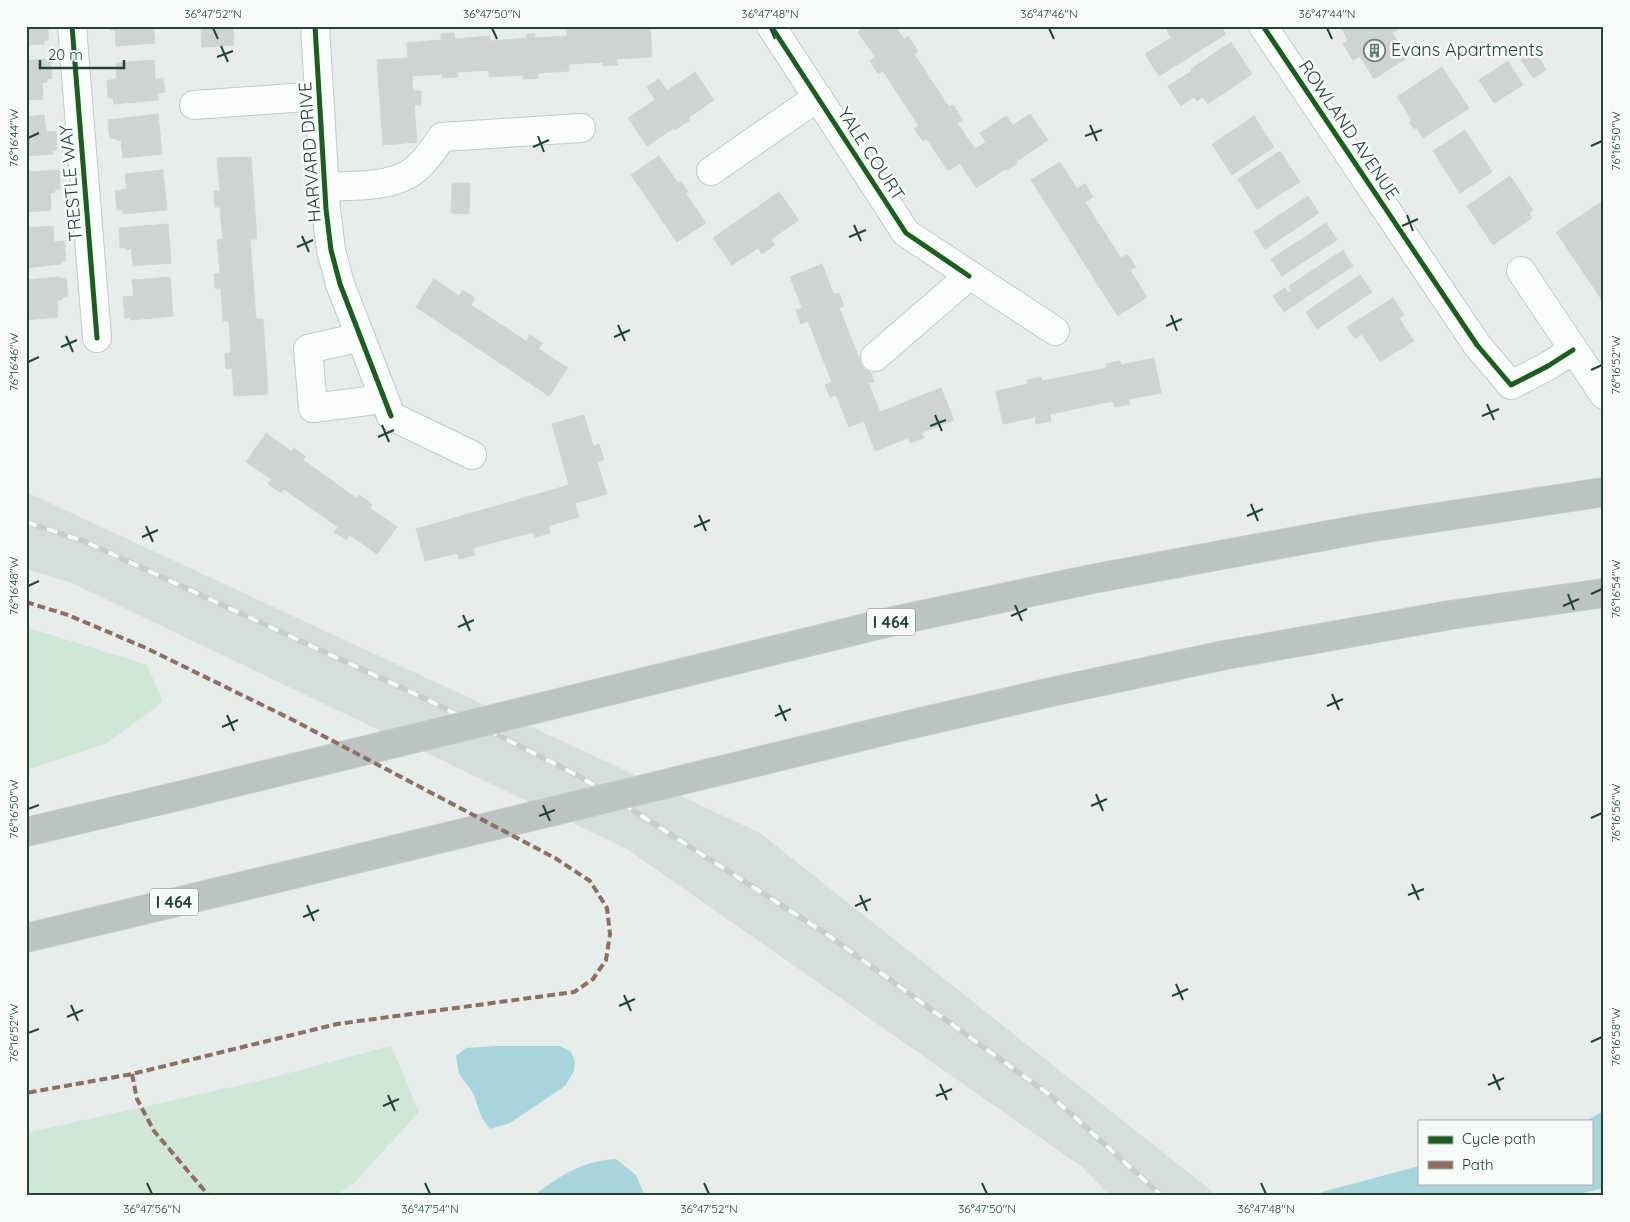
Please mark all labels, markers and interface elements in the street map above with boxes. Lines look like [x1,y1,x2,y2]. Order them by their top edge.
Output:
text: 36°47'52"N [184,6,242,21]
text: 36°47'50"N [463,6,521,21]
text: 36°47'48"N [741,6,799,21]
text: 36°47'46"N [1020,6,1078,21]
text: 36°47'44"N [1298,6,1356,21]
scale bar [40,38,124,70]
building icon: Evans Apartments [1363,38,1387,62]
place label: Evans Apartments [1391,38,1544,61]
text: 20 m [48,45,83,64]
street label: ROWLAND AVENUE [1294,56,1405,204]
street label: HARVARD DRIVE [293,81,326,223]
street label: YALE COURT [833,103,910,205]
text: 76°16'44"W [6,108,21,167]
text: 76°16'50"W [1608,111,1623,171]
street label: TRESTLE WAY [54,124,87,242]
text: 76°16'46"W [6,332,21,391]
text: 76°16'52"W [1608,335,1623,394]
text: 76°16'48"W [6,556,21,615]
text: 76°16'54"W [1608,559,1623,618]
road number: I 464 [867,608,915,636]
text: 76°16'50"W [6,779,21,839]
text: 76°16'56"W [1608,783,1623,842]
road number: I 464 [150,889,198,916]
text: 76°16'52"W [6,1003,21,1062]
text: 76°16'58"W [1608,1007,1623,1066]
legend [1418,1120,1592,1184]
text: Cycle path [1462,1129,1536,1148]
text: Path [1462,1155,1494,1174]
text: 36°47'56"N [123,1201,181,1216]
text: 36°47'54"N [401,1201,459,1216]
text: 36°47'52"N [680,1201,738,1216]
text: 36°47'50"N [958,1201,1016,1216]
text: 36°47'48"N [1237,1201,1295,1216]

